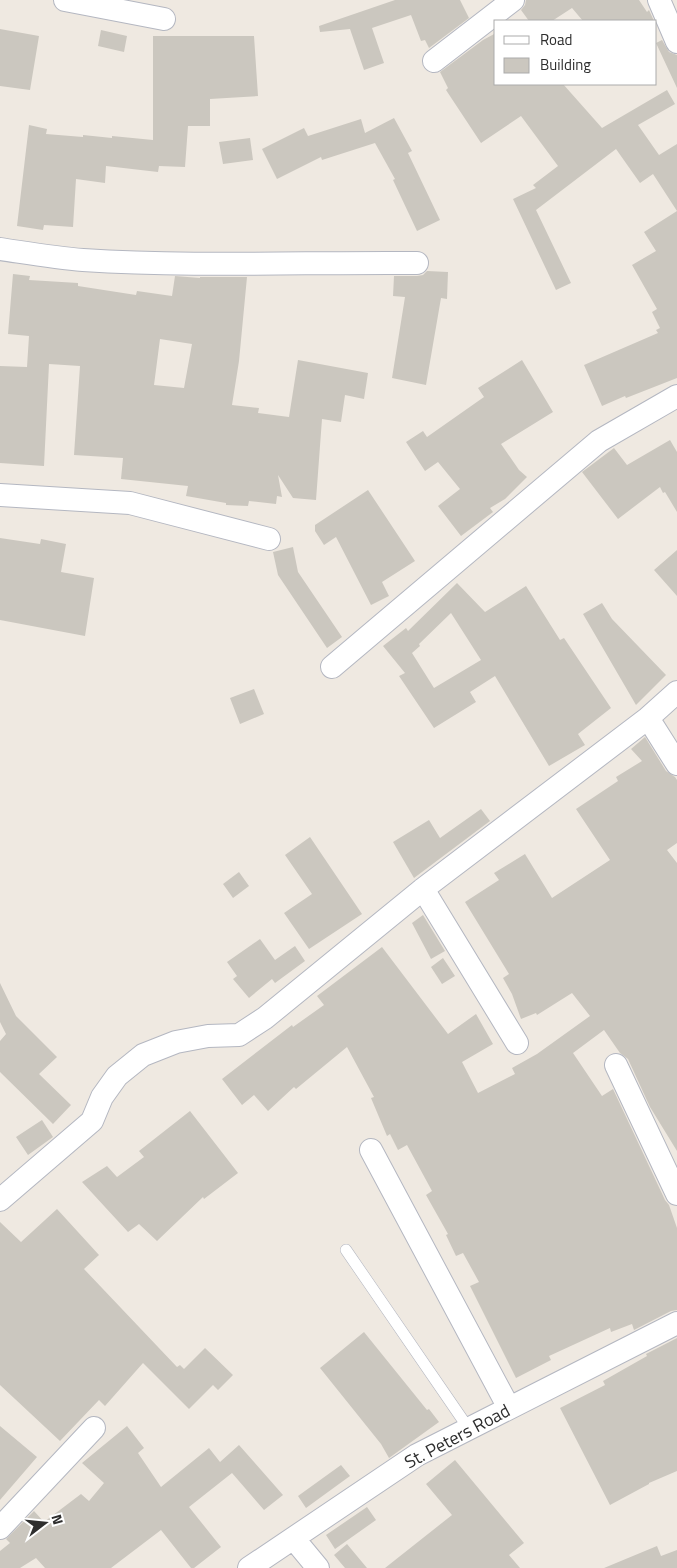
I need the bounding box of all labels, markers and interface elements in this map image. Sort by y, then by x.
legend [494,20,657,85]
text: Road [540,28,572,51]
text: Building [540,53,591,76]
street label: St. Peters Road [399,1397,515,1475]
north arrow [20,1498,70,1548]
text: N [47,1512,69,1527]

